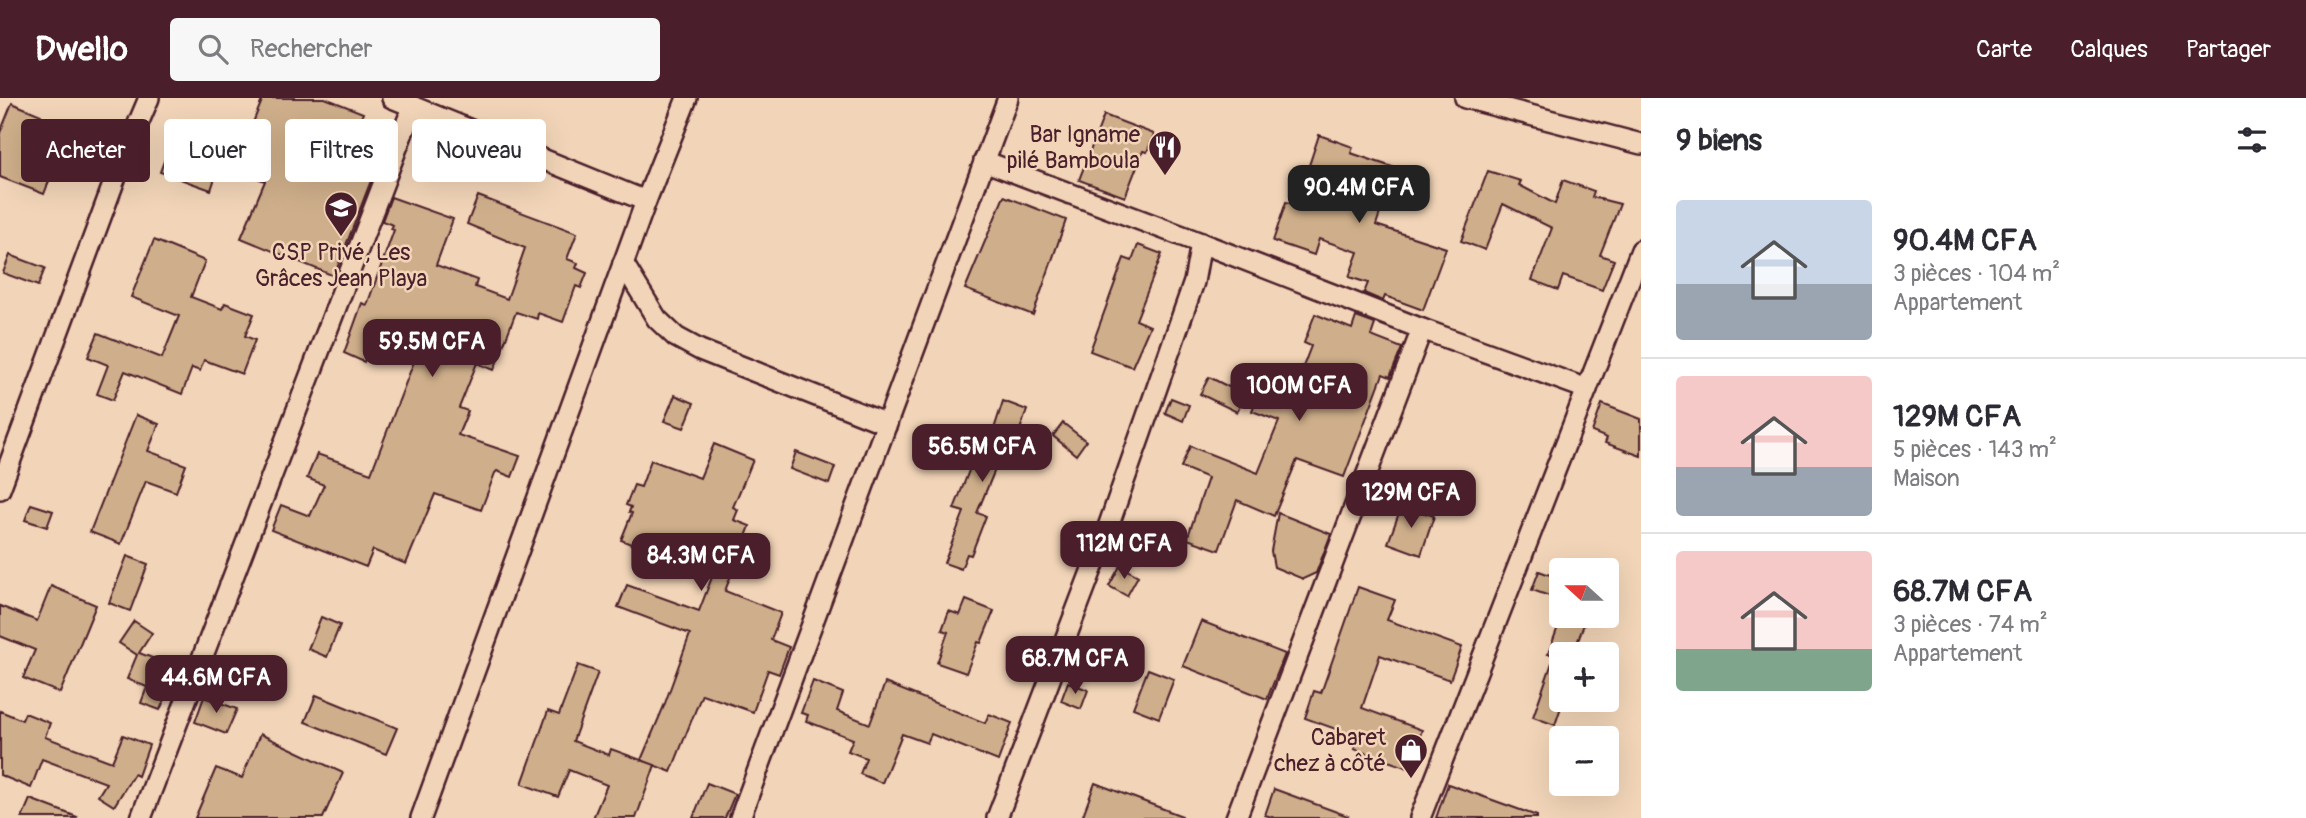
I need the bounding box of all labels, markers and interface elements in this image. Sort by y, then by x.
search box [170,18,660,81]
text: Dwello [35,29,128,70]
icon: search [194,30,232,68]
text: Rechercher [250,33,373,65]
text: Carte [1976,35,2032,64]
text: Calques [2070,35,2148,64]
text: Partager [2186,35,2271,64]
chip: Acheter [21,119,150,182]
chip: Louer [164,119,271,182]
chip: Filtres [285,119,398,182]
chip: Nouveau [412,119,546,182]
place label: Bar Igname pilé Bamboula [1007,120,1141,175]
icon: filters [2233,121,2271,159]
text: 9 biens [1676,122,1762,159]
restaurant icon: Bar Igname pilé Bamboula [1146,128,1184,177]
pin: 90.4M CFA [1279,166,1439,225]
text: 90.4M CFA [1304,173,1414,202]
school or university icon: CSP Privé, Les Grâces Jean Playa [322,189,360,238]
text: 90.4M CFA [1893,222,2037,259]
icon: home [1732,228,1816,312]
place label: CSP Privé, Les Grâces Jean Playa [255,238,427,293]
text: 3 pièces · 104 m² [1893,259,2060,288]
text: Appartement [1893,288,2022,317]
pin: 59.5M CFA [352,320,512,379]
text: 59.5M CFA [379,327,485,356]
pin: 100M CFA [1227,364,1371,423]
text: 100M CFA [1247,371,1351,400]
text: 129M CFA [1893,398,2021,435]
icon: home [1732,404,1816,488]
pin: 56.5M CFA [902,424,1062,484]
text: 56.5M CFA [928,432,1036,461]
text: 5 pièces · 143 m² [1893,435,2057,464]
text: Maison [1893,464,1960,493]
pin: 129M CFA [1339,470,1483,530]
text: 129M CFA [1362,478,1460,507]
pin: 112M CFA [1052,522,1196,581]
text: 112M CFA [1076,529,1172,558]
pin: 84.3M CFA [621,533,781,593]
text: 84.3M CFA [647,541,755,570]
north arrow [1549,558,1619,628]
map controls [1549,558,1619,796]
text: 68.7M CFA [1893,573,2032,610]
icon: home [1732,579,1816,663]
text: 3 pièces · 74 m² [1893,610,2048,639]
pin: 68.7M CFA [995,636,1155,696]
text: Appartement [1893,639,2022,668]
button: + [1549,642,1619,712]
text: 68.7M CFA [1022,644,1128,673]
pin: 44.6M CFA [136,656,296,715]
text: 44.6M CFA [161,663,271,692]
place label: Cabaret chez à côté [1274,723,1387,778]
button: − [1549,726,1619,796]
shop icon: Cabaret chez à côté [1392,731,1430,780]

